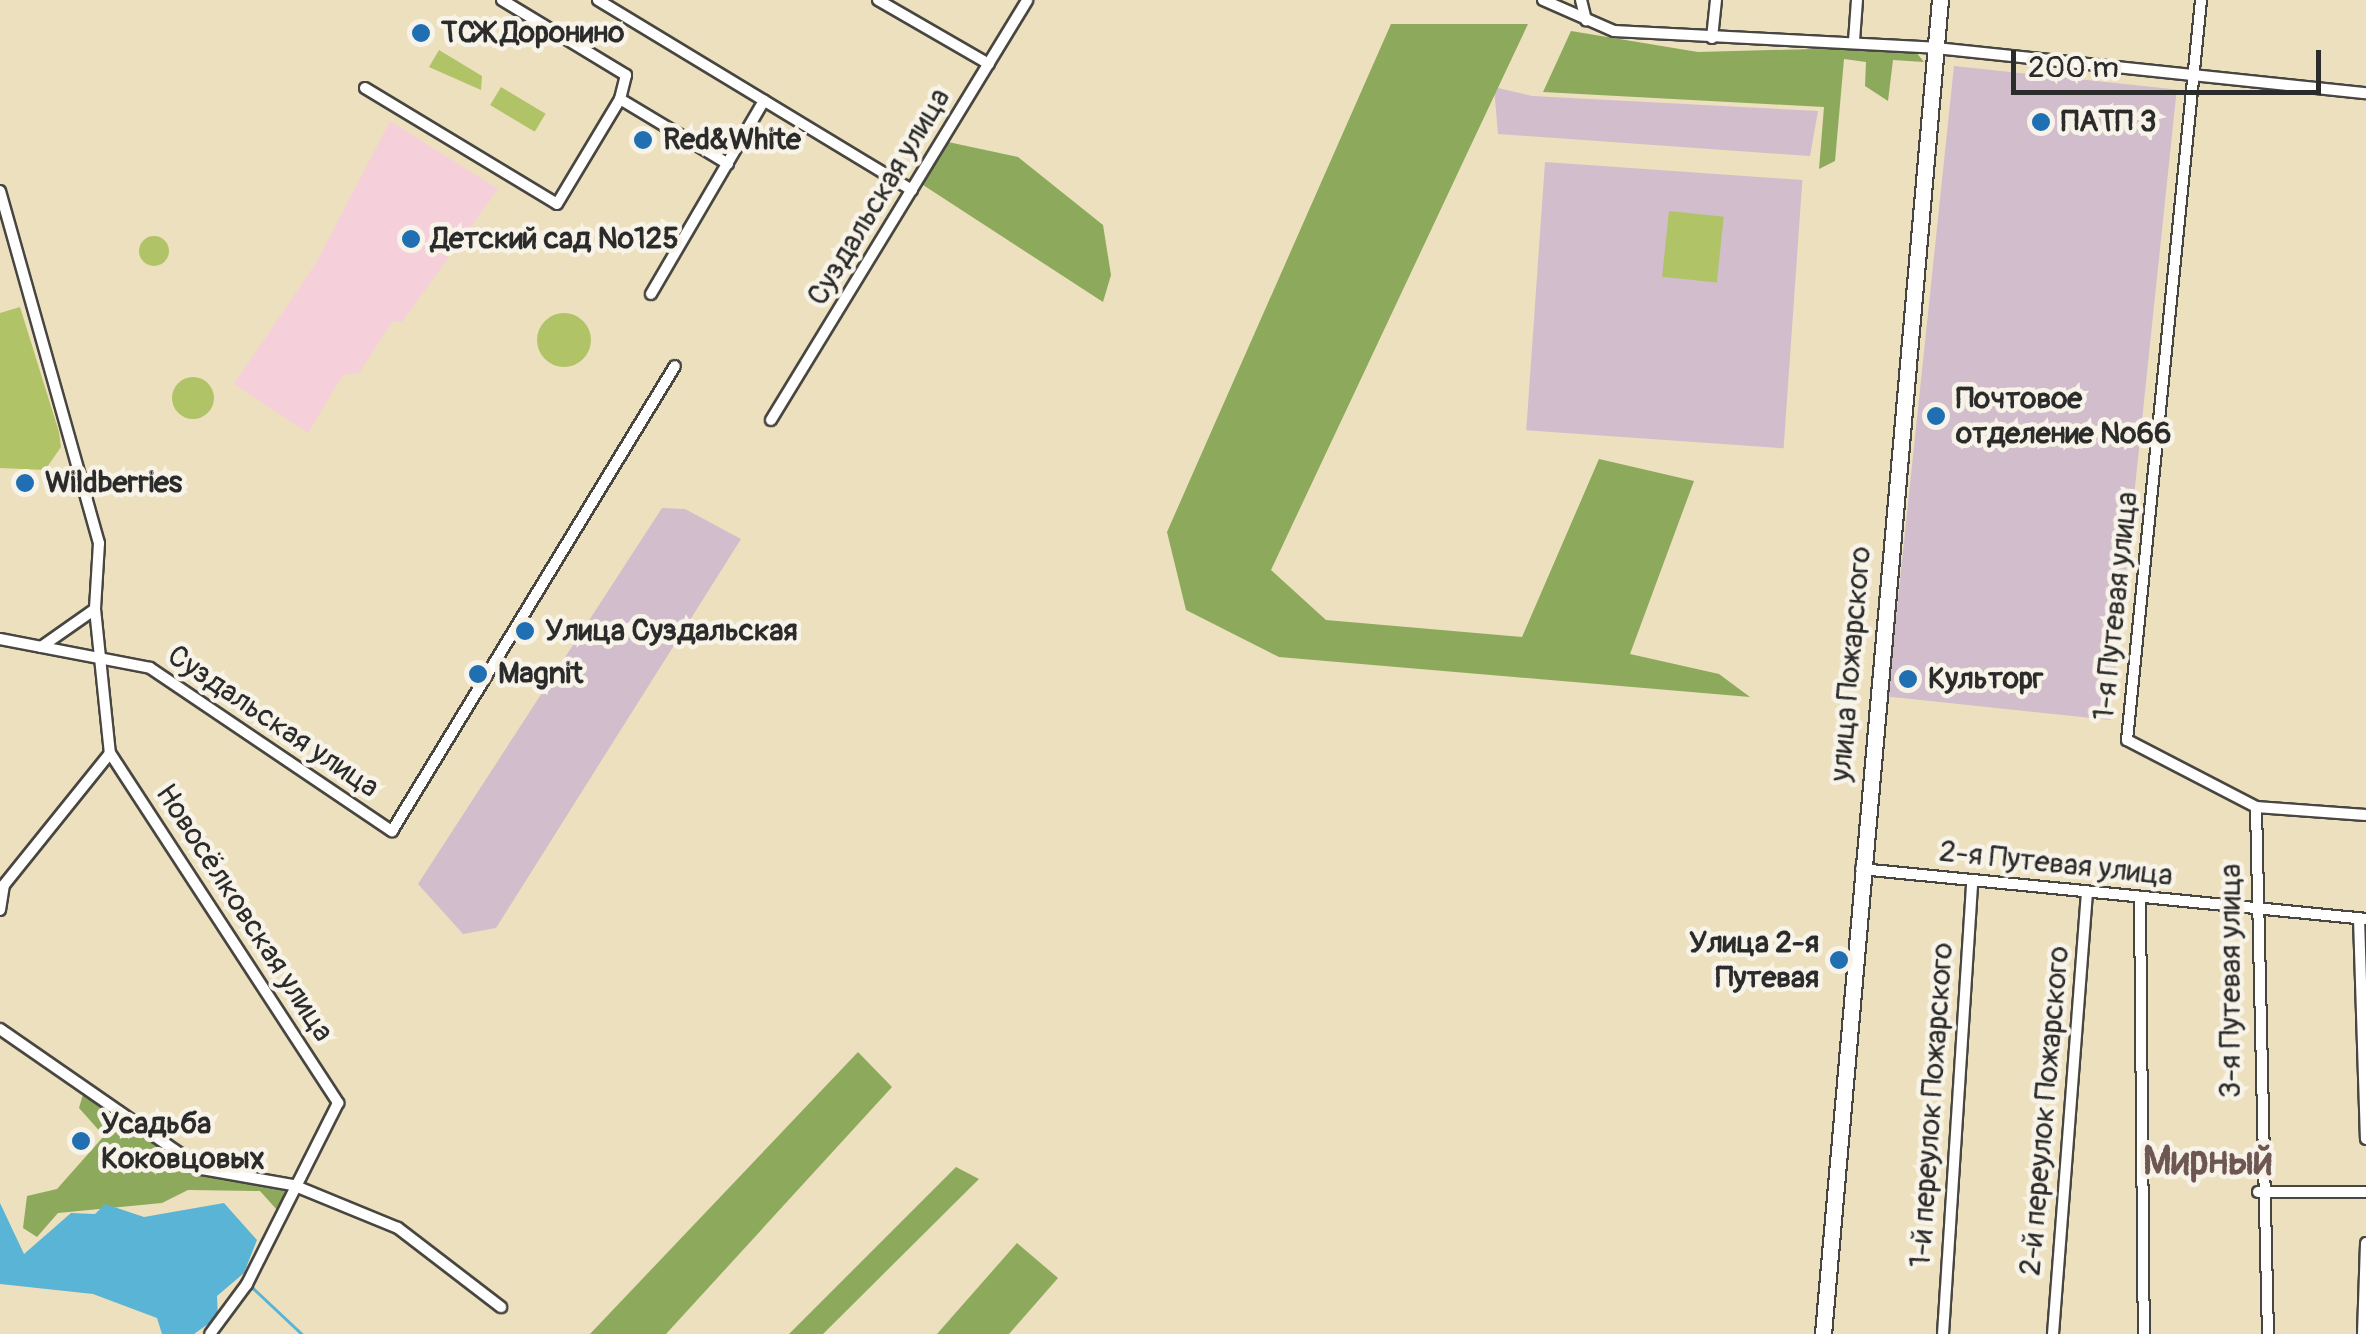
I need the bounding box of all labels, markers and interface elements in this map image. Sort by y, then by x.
place label: ТСЖ Доронино [441,15,624,51]
marker: ТСЖ Доронино [410,22,432,44]
scale bar [2016,30,2326,92]
text: 200 m [2028,49,2119,86]
street label: Суздальская улица [800,82,958,312]
place label: ПАТП 3 [2061,104,2156,140]
marker: ПАТП 3 [2030,111,2052,133]
place label: Red&White [663,122,801,158]
marker: Red&White [632,129,654,151]
place label: Детский сад №125 [431,221,679,257]
marker: Детский сад №125 [400,228,422,250]
place label: Почтовое отделение №66 [1956,381,2171,452]
marker: Почтовое отделение №66 [1925,405,1947,427]
place label: Wildberries [45,465,182,501]
marker: Wildberries [14,472,36,494]
street label: 1-я Путевая улица [2086,490,2146,722]
street label: улица Пожарского [1823,545,1879,783]
place label: Улица Суздальская [545,613,797,649]
marker: Улица Суздальская [514,620,536,642]
street label: Суздальская улица [160,638,386,806]
place label: Magnit [498,656,583,692]
place label: Культорг [1928,661,2043,697]
marker: Magnit [467,663,489,685]
marker: Культорг [1897,668,1919,690]
street label: Новосёлковская улица [147,778,341,1048]
street label: 2-я Путевая улица [1937,834,2175,894]
street label: 3-я Путевая улица [2213,864,2249,1098]
place label: Улица 2-я Путевая [1689,925,1819,996]
street label: 1-й переулок Пожарского [1903,941,1961,1269]
street label: 2-й переулок Пожарского [2013,945,2077,1277]
marker: Улица 2-я Путевая [1828,949,1850,971]
place label: Усадьба Коковцовых [101,1106,265,1176]
marker: Усадьба Коковцовых [70,1130,92,1152]
district label: Мирный [2143,1138,2273,1186]

